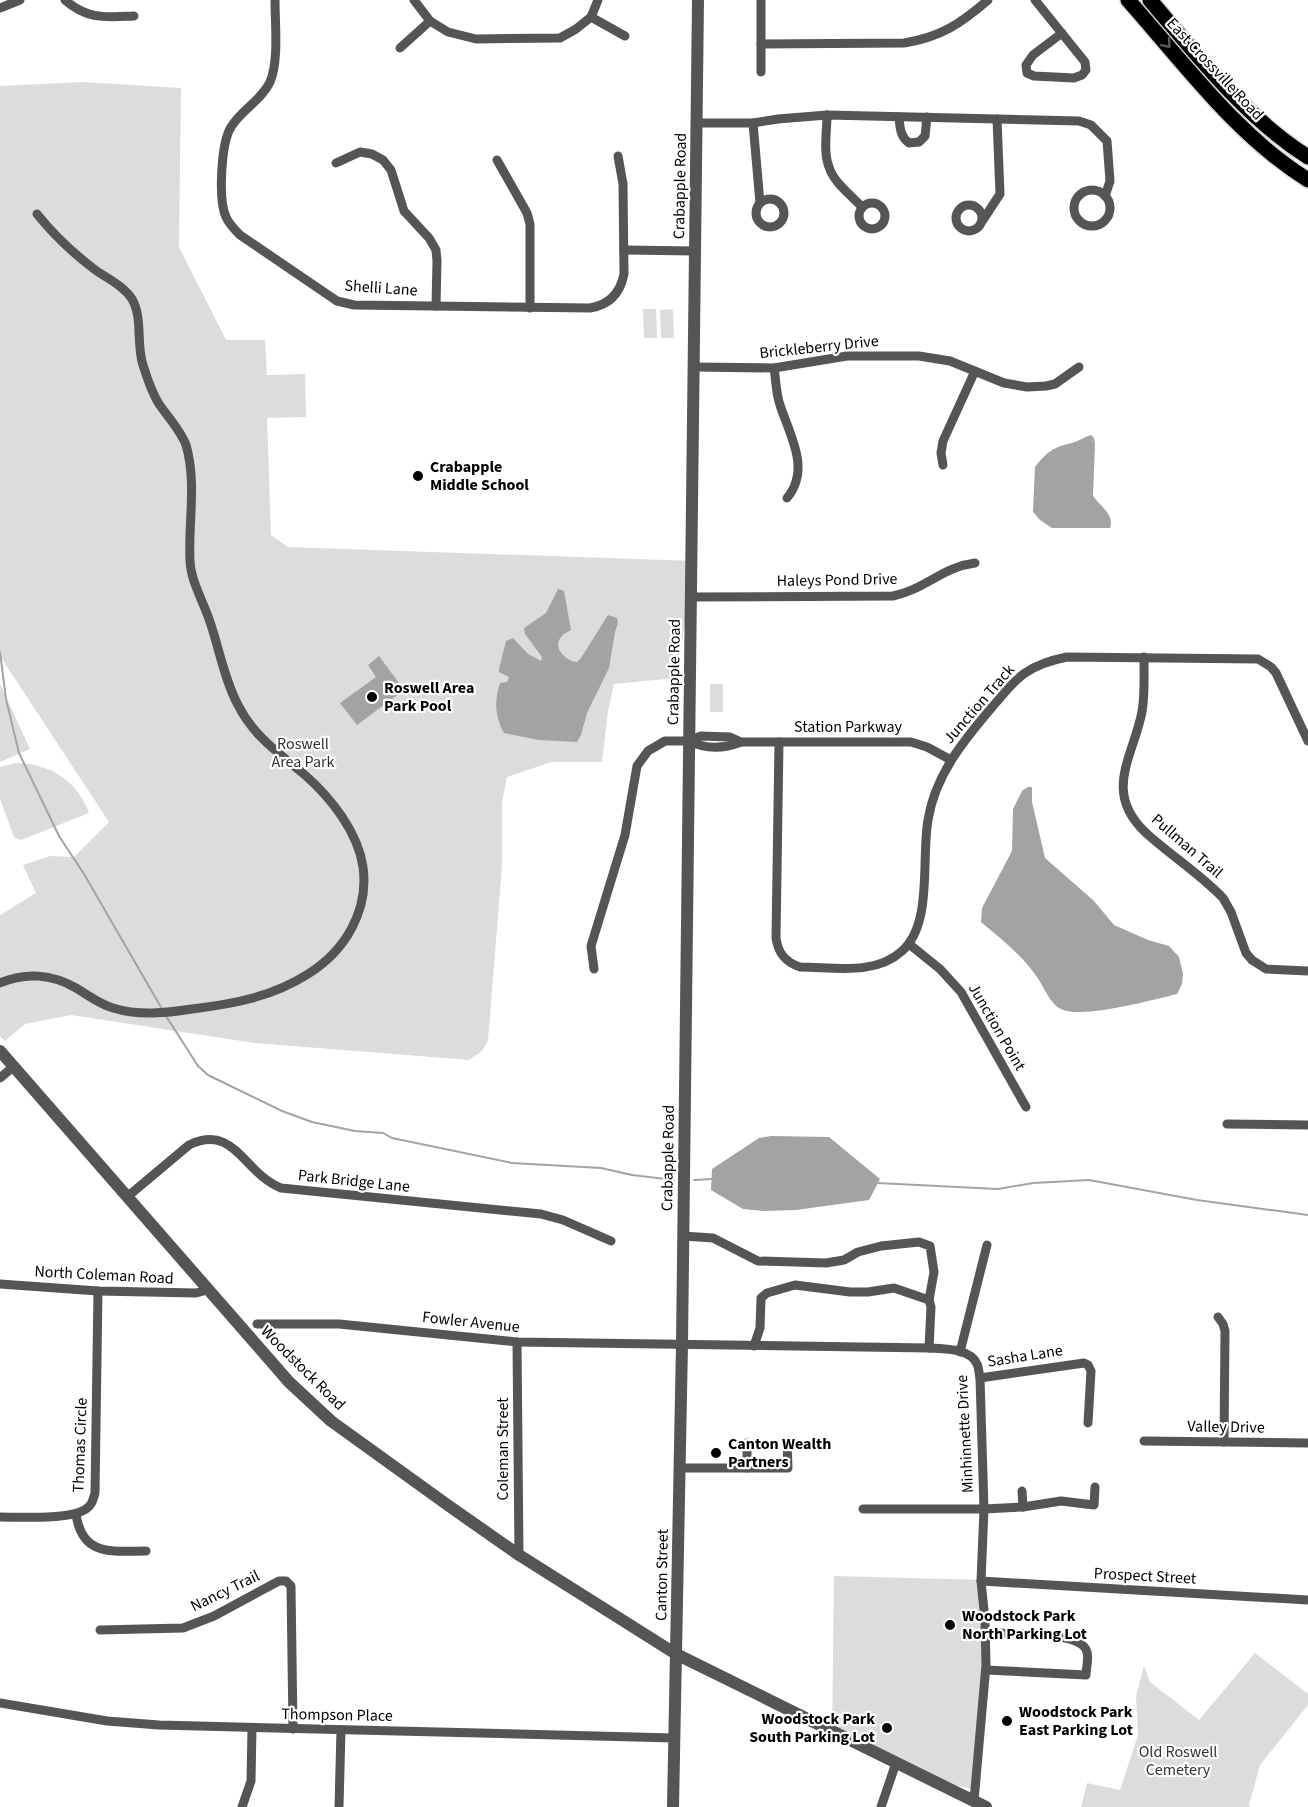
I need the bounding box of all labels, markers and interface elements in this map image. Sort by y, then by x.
street label: East Crossville Road [1162,13,1268,125]
one-way arrow [1160,37,1171,48]
street label: Crabapple Road [668,133,692,239]
street label: Shelli Lane [344,274,418,302]
street label: Brickleberry Drive [758,330,880,364]
place label: Crabapple Middle School [430,456,529,496]
marker: Crabapple Middle School [411,469,425,483]
street label: Haleys Pond Drive [776,568,898,592]
street label: Crabapple Road [662,619,686,725]
street label: Junction Track [938,660,1020,748]
place label: Roswell Area Park Pool [384,677,474,717]
marker: Roswell Area Park Pool [365,690,379,704]
street label: Station Parkway [794,716,902,738]
park label: Roswell Area Park [272,733,335,773]
street label: Pullman Trail [1146,809,1228,883]
street label: Junction Point [963,979,1031,1075]
street label: Crabapple Road [656,1105,680,1211]
street label: Park Bridge Lane [297,1164,411,1198]
street label: North Coleman Road [34,1260,174,1290]
street label: Fowler Avenue [421,1306,521,1338]
street label: Woodstock Road [256,1321,350,1415]
street label: Sasha Lane [986,1339,1064,1373]
street label: Minhinnette Drive [951,1374,979,1494]
street label: Thomas Circle [67,1397,93,1493]
street label: Coleman Street [492,1397,514,1501]
street label: Valley Drive [1187,1415,1265,1439]
place label: Canton Wealth Partners [728,1433,831,1473]
marker: Canton Wealth Partners [709,1446,723,1460]
street label: Canton Street [650,1528,674,1621]
street label: Prospect Street [1093,1562,1197,1590]
street label: Nancy Trail [187,1565,263,1617]
place label: Woodstock Park North Parking Lot [962,1605,1087,1645]
marker: Woodstock Park North Parking Lot [943,1618,957,1632]
place label: Woodstock Park East Parking Lot [1019,1701,1133,1741]
street label: Thompson Place [281,1703,393,1727]
place label: Woodstock Park South Parking Lot [749,1708,875,1748]
marker: Woodstock Park East Parking Lot [1000,1714,1014,1728]
marker: Woodstock Park South Parking Lot [880,1721,894,1735]
park label: Old Roswell Cemetery [1139,1741,1217,1781]

